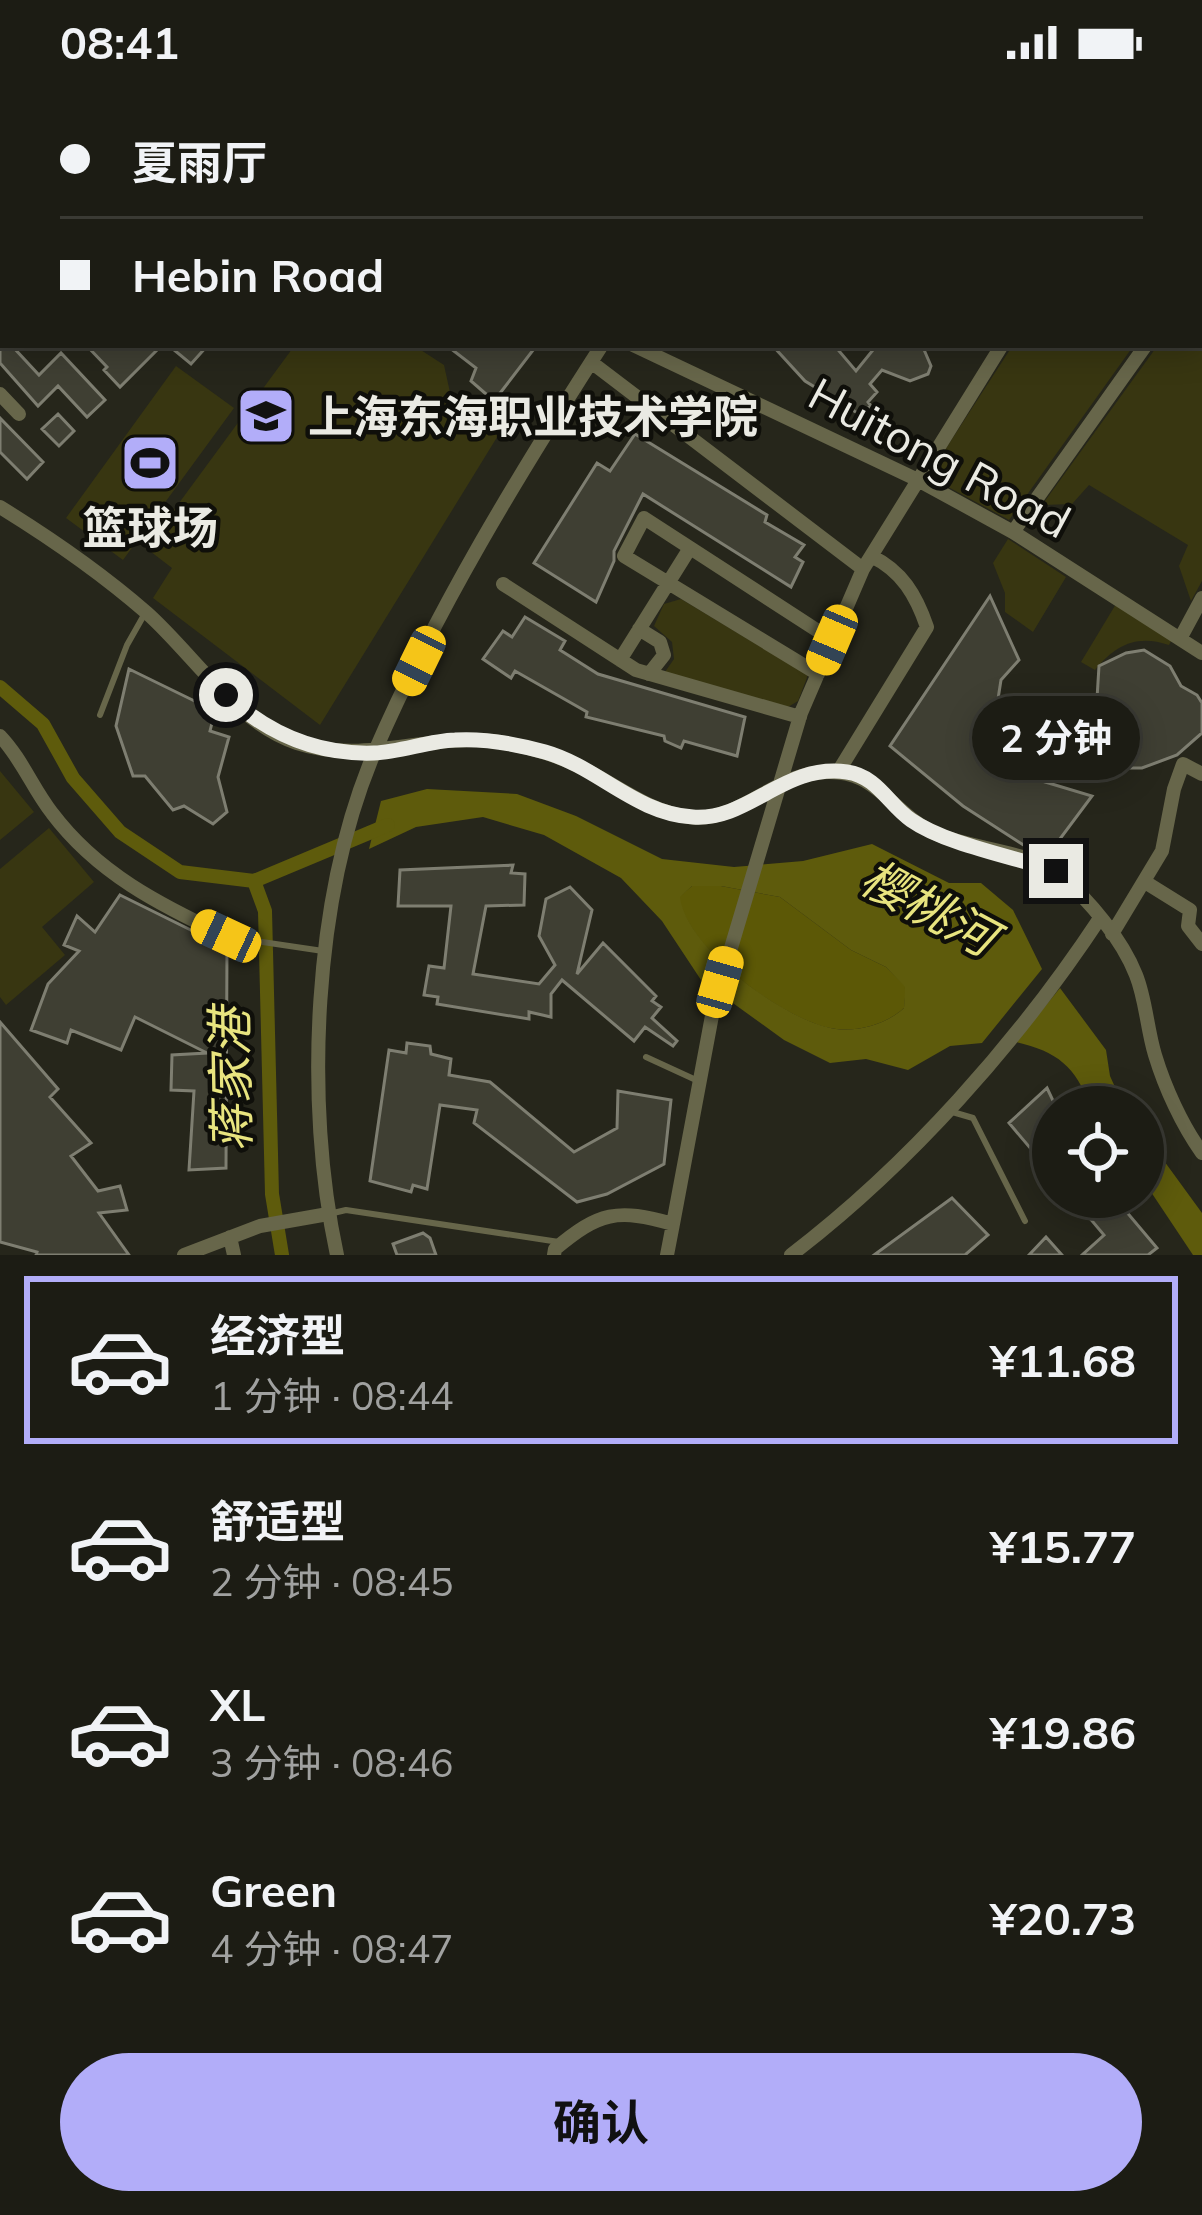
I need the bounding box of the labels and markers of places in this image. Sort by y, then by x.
school or university icon: 上海东海职业技术学院 [235,385,297,447]
place label: 上海东海职业技术学院 [308,388,758,444]
sports icon: 篮球场 [119,432,181,494]
place label: 篮球场 [82,499,218,555]

